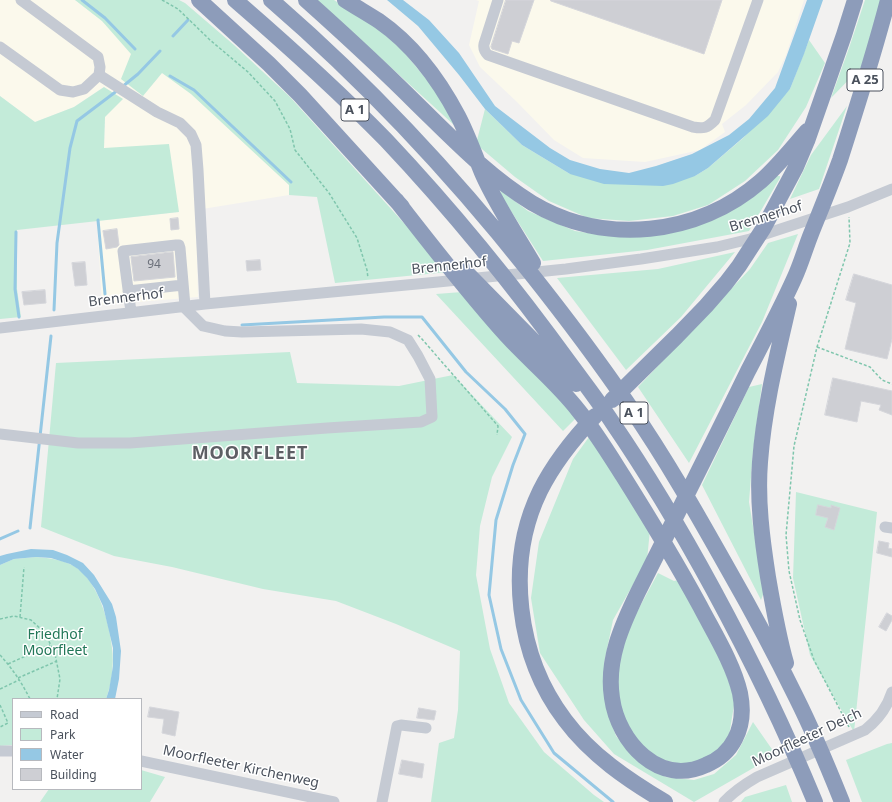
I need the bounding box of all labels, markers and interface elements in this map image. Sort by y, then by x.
road number: A 25 [847,69,883,91]
road number: A 1 [341,99,369,121]
street label: Brennerhof [727,198,805,236]
street label: Brennerhof [411,254,487,278]
house number: 94 [147,258,161,272]
street label: Brennerhof [88,285,164,311]
road number: A 1 [620,402,648,424]
district label: MOORFLEET [192,443,308,465]
park label: Friedhof Moorfleet [23,627,87,660]
legend [12,698,142,790]
street label: Moorfleeter Deich [749,705,865,771]
text: Road [50,706,79,723]
text: Park [50,726,75,743]
street label: Moorfleeter Kirchenweg [161,742,321,792]
text: Water [50,746,84,763]
text: Building [50,766,97,783]

